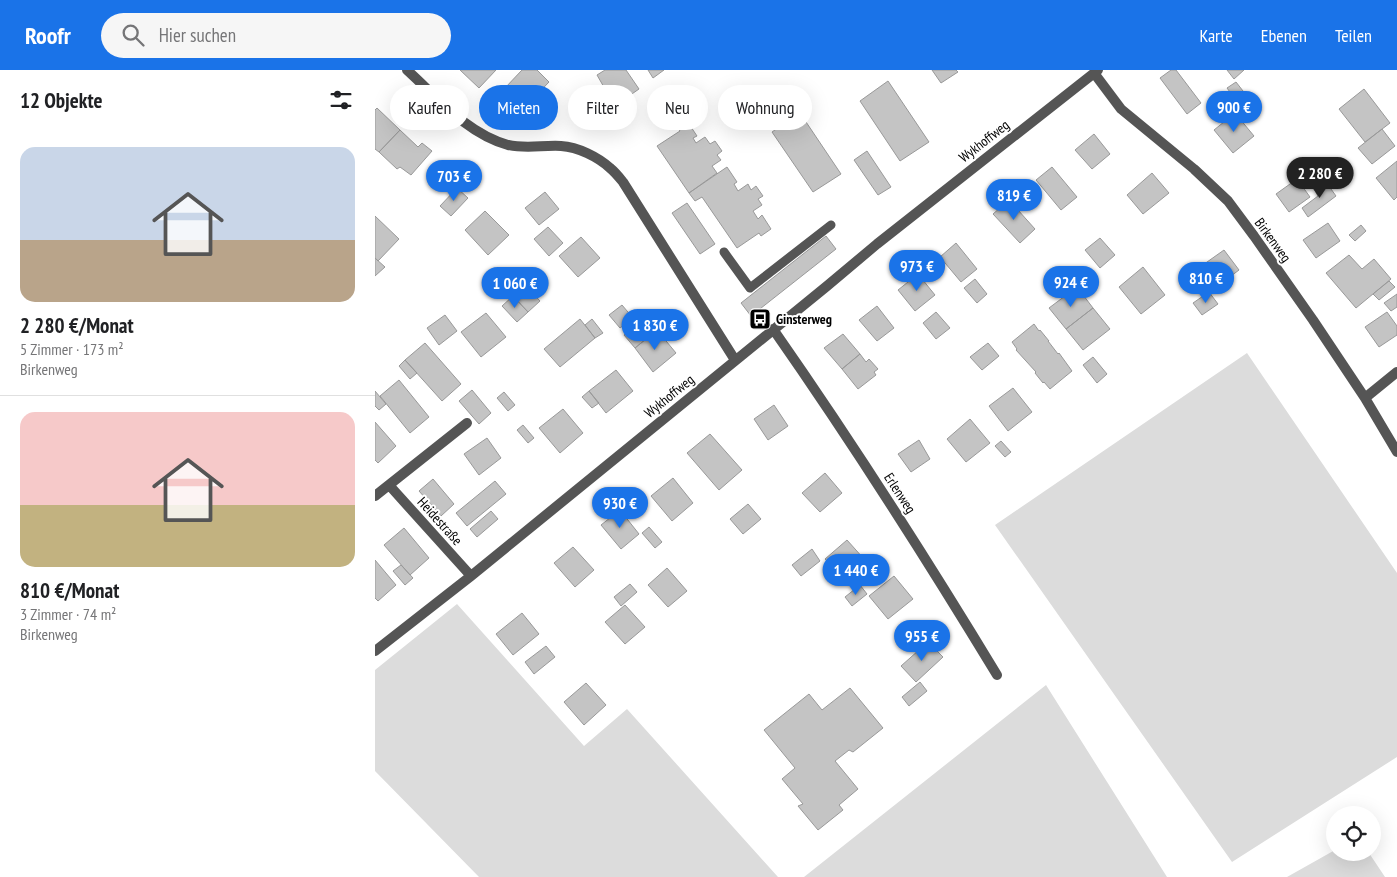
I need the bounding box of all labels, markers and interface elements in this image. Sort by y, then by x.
search box [101,13,451,58]
text: Roofr [25,20,71,51]
icon: search [119,21,147,49]
text: Hier suchen [159,23,236,47]
text: Karte [1199,24,1233,47]
text: Ebenen [1261,24,1307,47]
text: Teilen [1335,24,1372,47]
chip: Kaufen [390,85,469,130]
chip: Mieten [479,85,558,130]
chip: Filter [568,85,637,130]
chip: Neu [647,85,708,130]
chip: Wohnung [718,85,812,130]
icon: filters [327,86,355,114]
text: 12 Objekte [20,87,103,114]
pin: 900 € [1199,90,1269,133]
text: 900 € [1217,97,1251,117]
street label: Wykhoffweg [955,116,1013,166]
pin: 2 280 € [1274,156,1366,199]
pin: 703 € [419,160,489,202]
text: 2 280 € [1298,163,1342,183]
text: 703 € [437,166,471,186]
pin: 819 € [979,178,1049,221]
icon: home [143,179,233,269]
text: 819 € [997,185,1031,205]
street label: Birkenweg [1251,214,1295,266]
pin: 973 € [882,250,952,292]
text: 973 € [900,256,934,276]
pin: 810 € [1171,262,1241,304]
pin: 1 060 € [469,266,561,309]
pin: 924 € [1036,266,1106,308]
text: 810 € [1189,268,1223,288]
text: 924 € [1054,272,1088,292]
text: 1 060 € [493,273,537,293]
bus stop icon: Ginsterweg [748,307,772,331]
pin: 1 830 € [609,308,701,351]
place label: Ginsterweg [776,310,832,328]
text: 2 280 €/Monat [20,312,134,339]
text: 1 830 € [633,315,677,335]
text: 5 Zimmer · 173 m² [20,339,124,359]
text: Birkenweg [20,359,78,379]
street label: Wykhoffweg [640,370,698,422]
icon: home [143,445,233,535]
street label: Erlenweg [880,469,920,517]
pin: 930 € [585,486,655,529]
street label: Heidestraße [414,493,467,549]
text: 930 € [603,493,637,513]
pin: 1 440 € [810,554,902,596]
text: 1 440 € [834,560,878,580]
text: 810 €/Monat [20,577,119,604]
text: 3 Zimmer · 74 m² [20,604,116,624]
pin: 955 € [887,620,957,662]
text: Birkenweg [20,624,78,644]
text: 955 € [905,626,939,646]
map controls [1326,806,1381,861]
button: locate [1326,806,1381,861]

